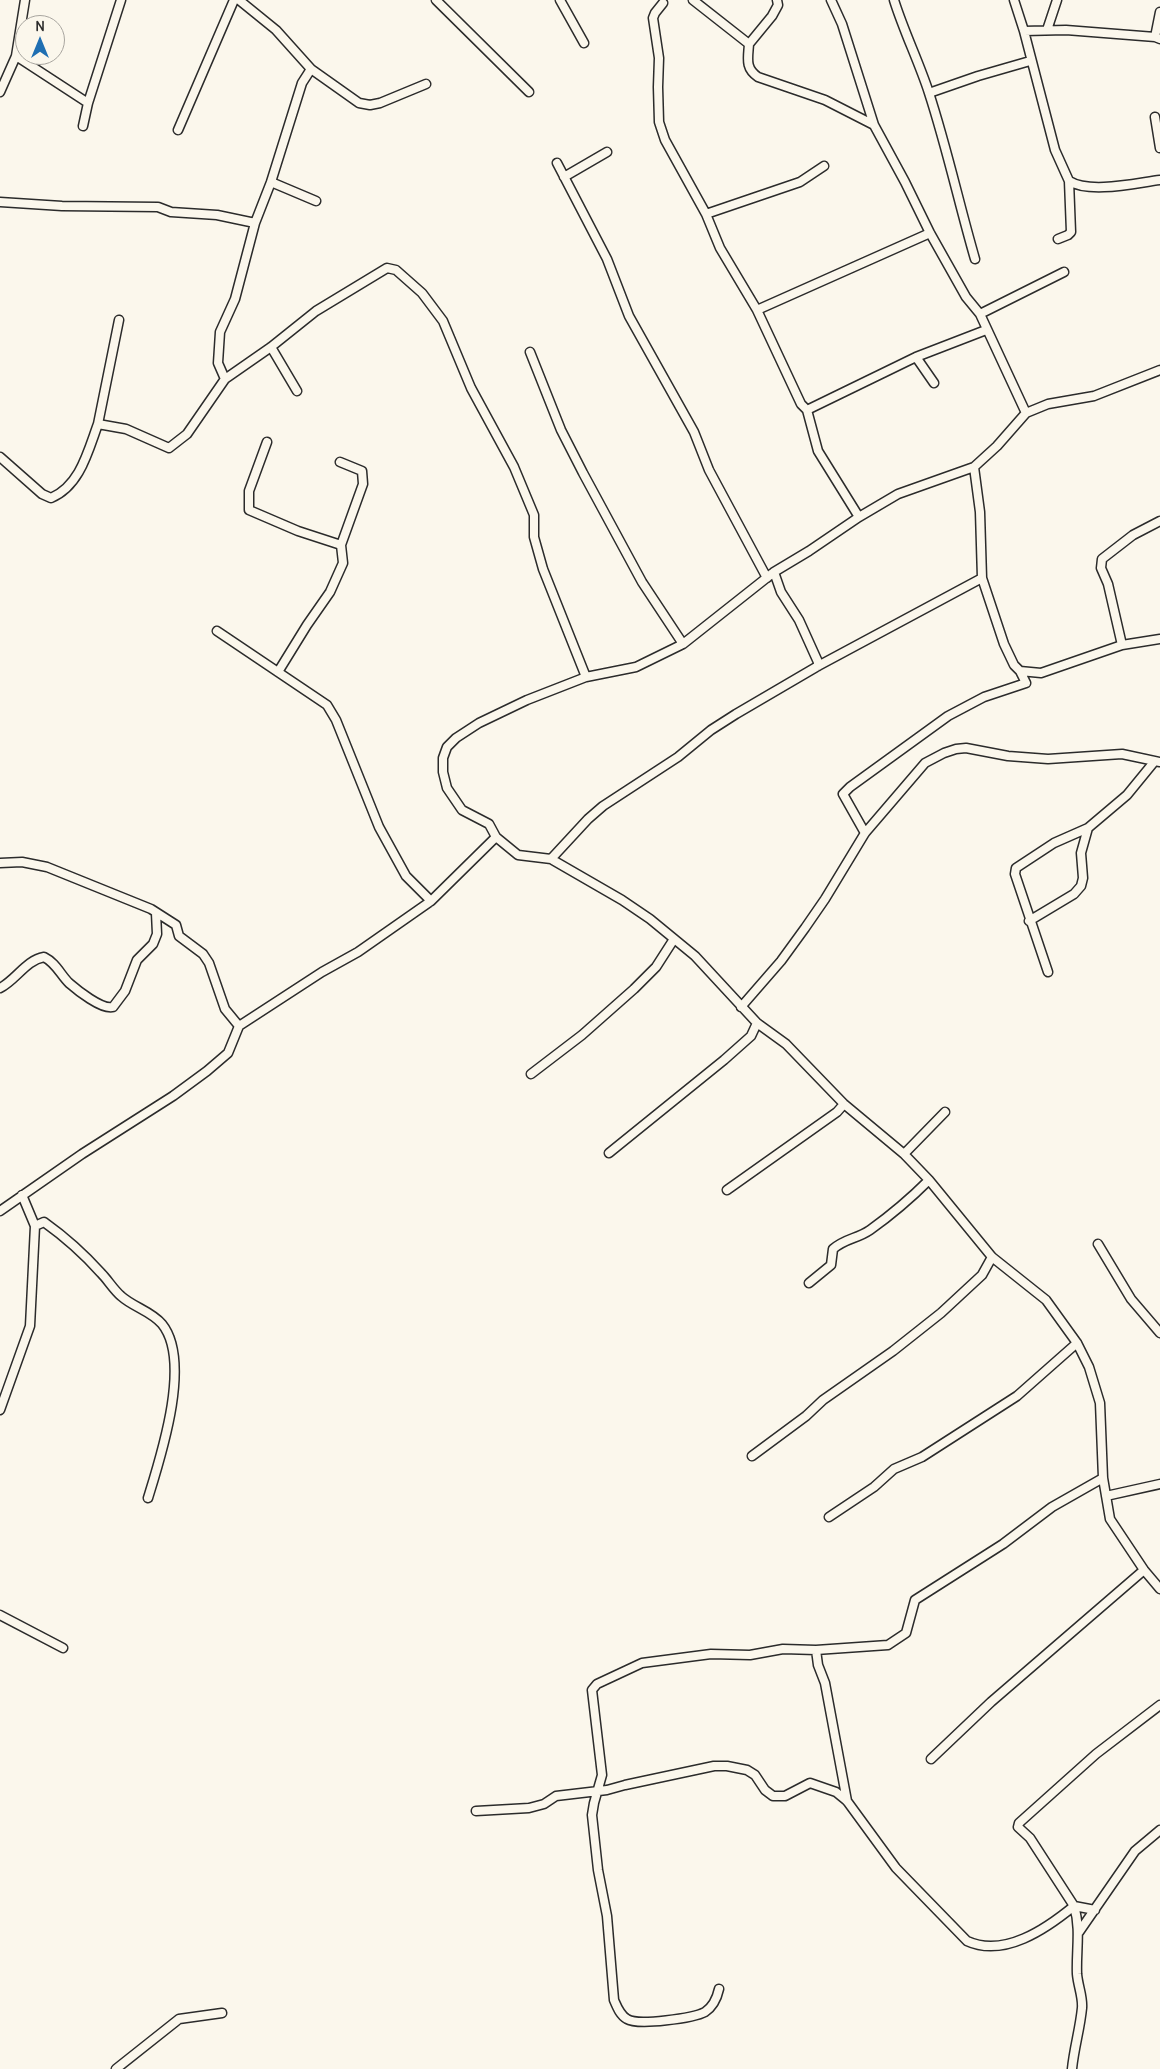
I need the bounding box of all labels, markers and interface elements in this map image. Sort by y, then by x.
north arrow [15,15,65,65]
text: N [35,17,45,35]

